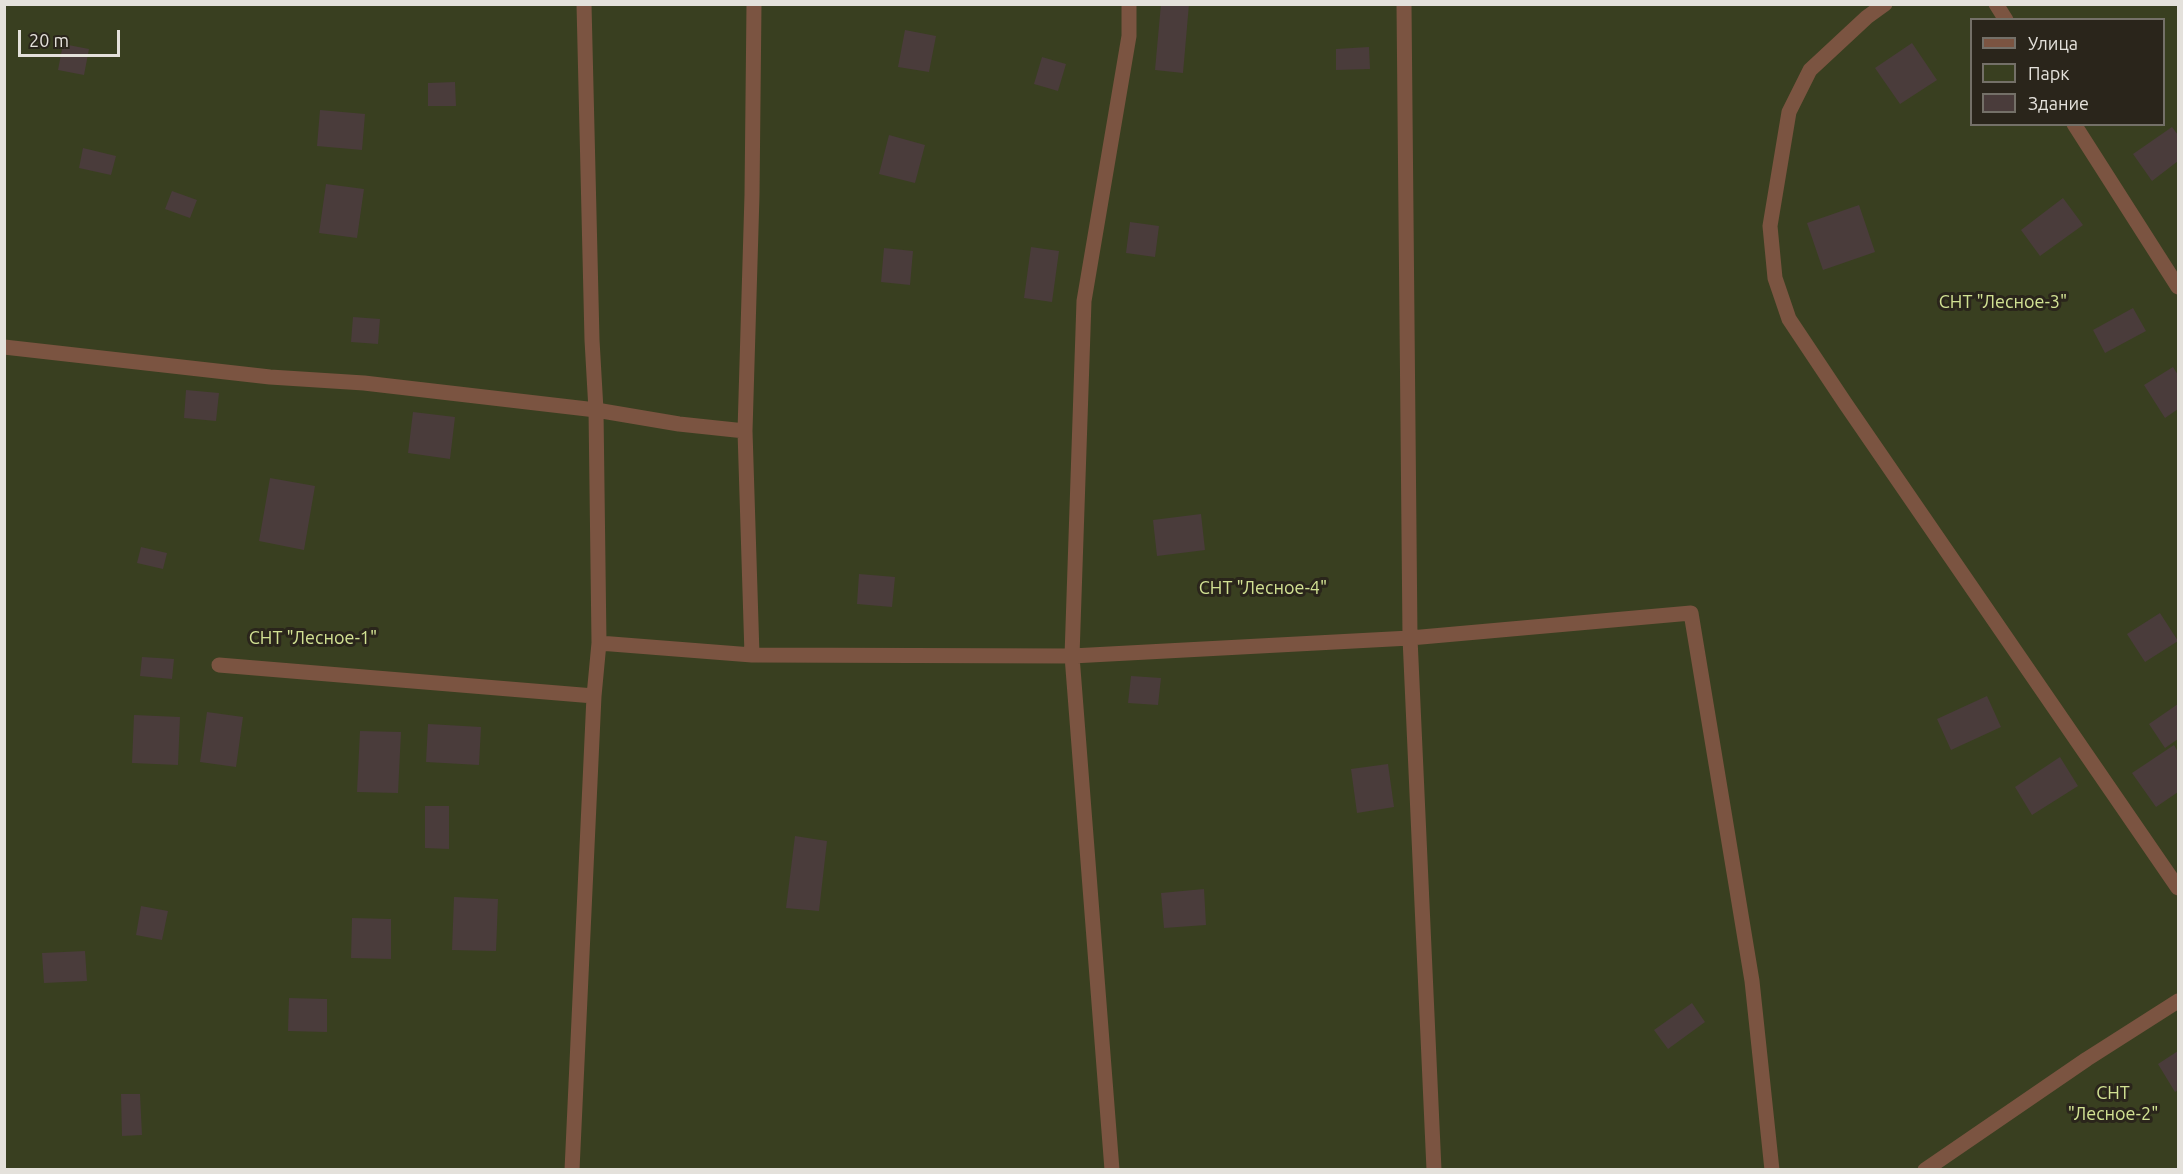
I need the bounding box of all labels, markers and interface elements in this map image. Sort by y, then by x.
scale bar [21,18,123,56]
legend [1970,18,2165,126]
text: 20 m [29,30,69,50]
text: Улица [2028,33,2078,53]
text: Парк [2028,63,2069,83]
text: Здание [2028,93,2089,113]
park label: СНТ "Лесное-3" [1939,291,2067,313]
park label: СНТ "Лесное-4" [1199,577,1327,599]
park label: СНТ "Лесное-1" [249,627,377,649]
park label: СНТ "Лесное-2" [2068,1082,2158,1124]

